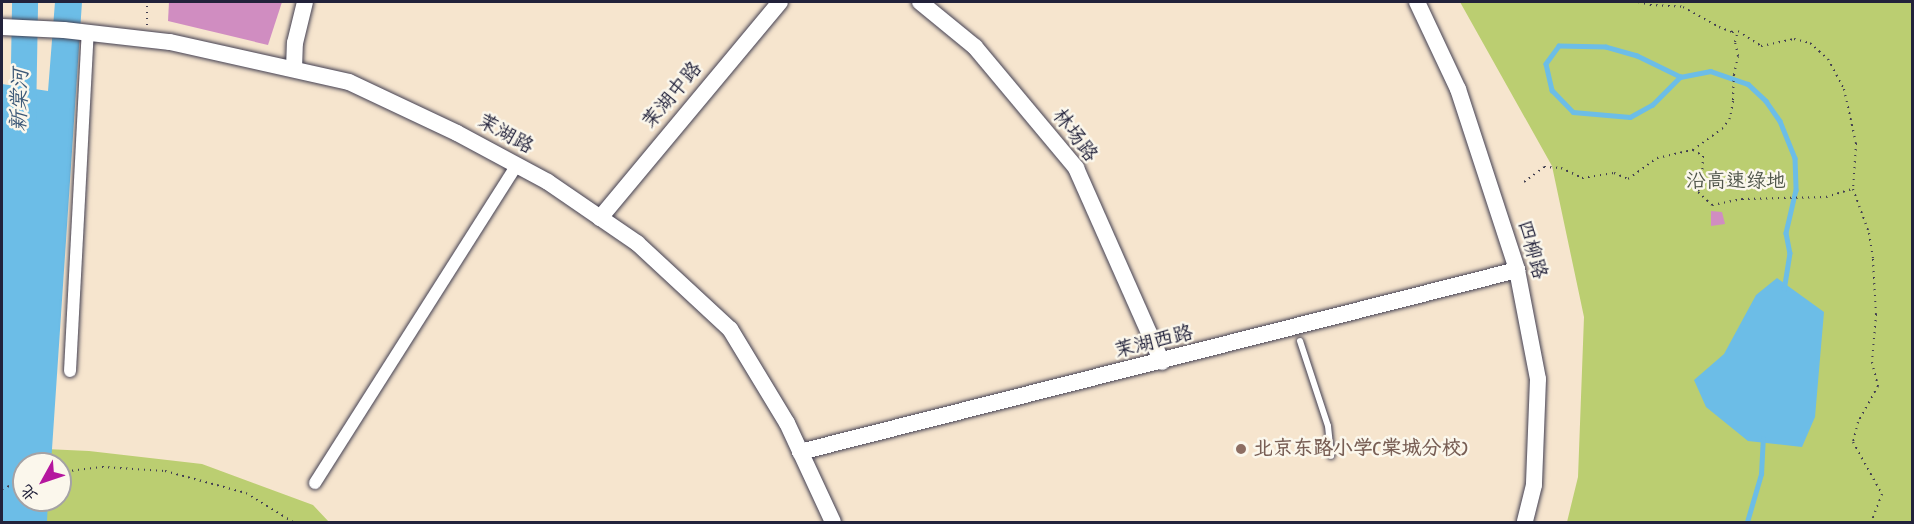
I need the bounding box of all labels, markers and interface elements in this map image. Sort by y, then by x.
street label: 茉湖中路 [638,58,708,134]
water label: 新棠河 [7,68,35,132]
street label: 林场路 [1046,105,1102,167]
street label: 茉湖路 [473,110,537,160]
park label: 沿高速绿地 [1686,170,1786,194]
street label: 四柳路 [1511,218,1551,282]
street label: 茉湖西路 [1112,322,1196,364]
place label: 北京东路小学(棠城分校) [1253,437,1467,461]
marker: 北京东路小学(棠城分校) [1234,442,1248,456]
north arrow [12,452,72,512]
text: 北 [15,478,44,506]

